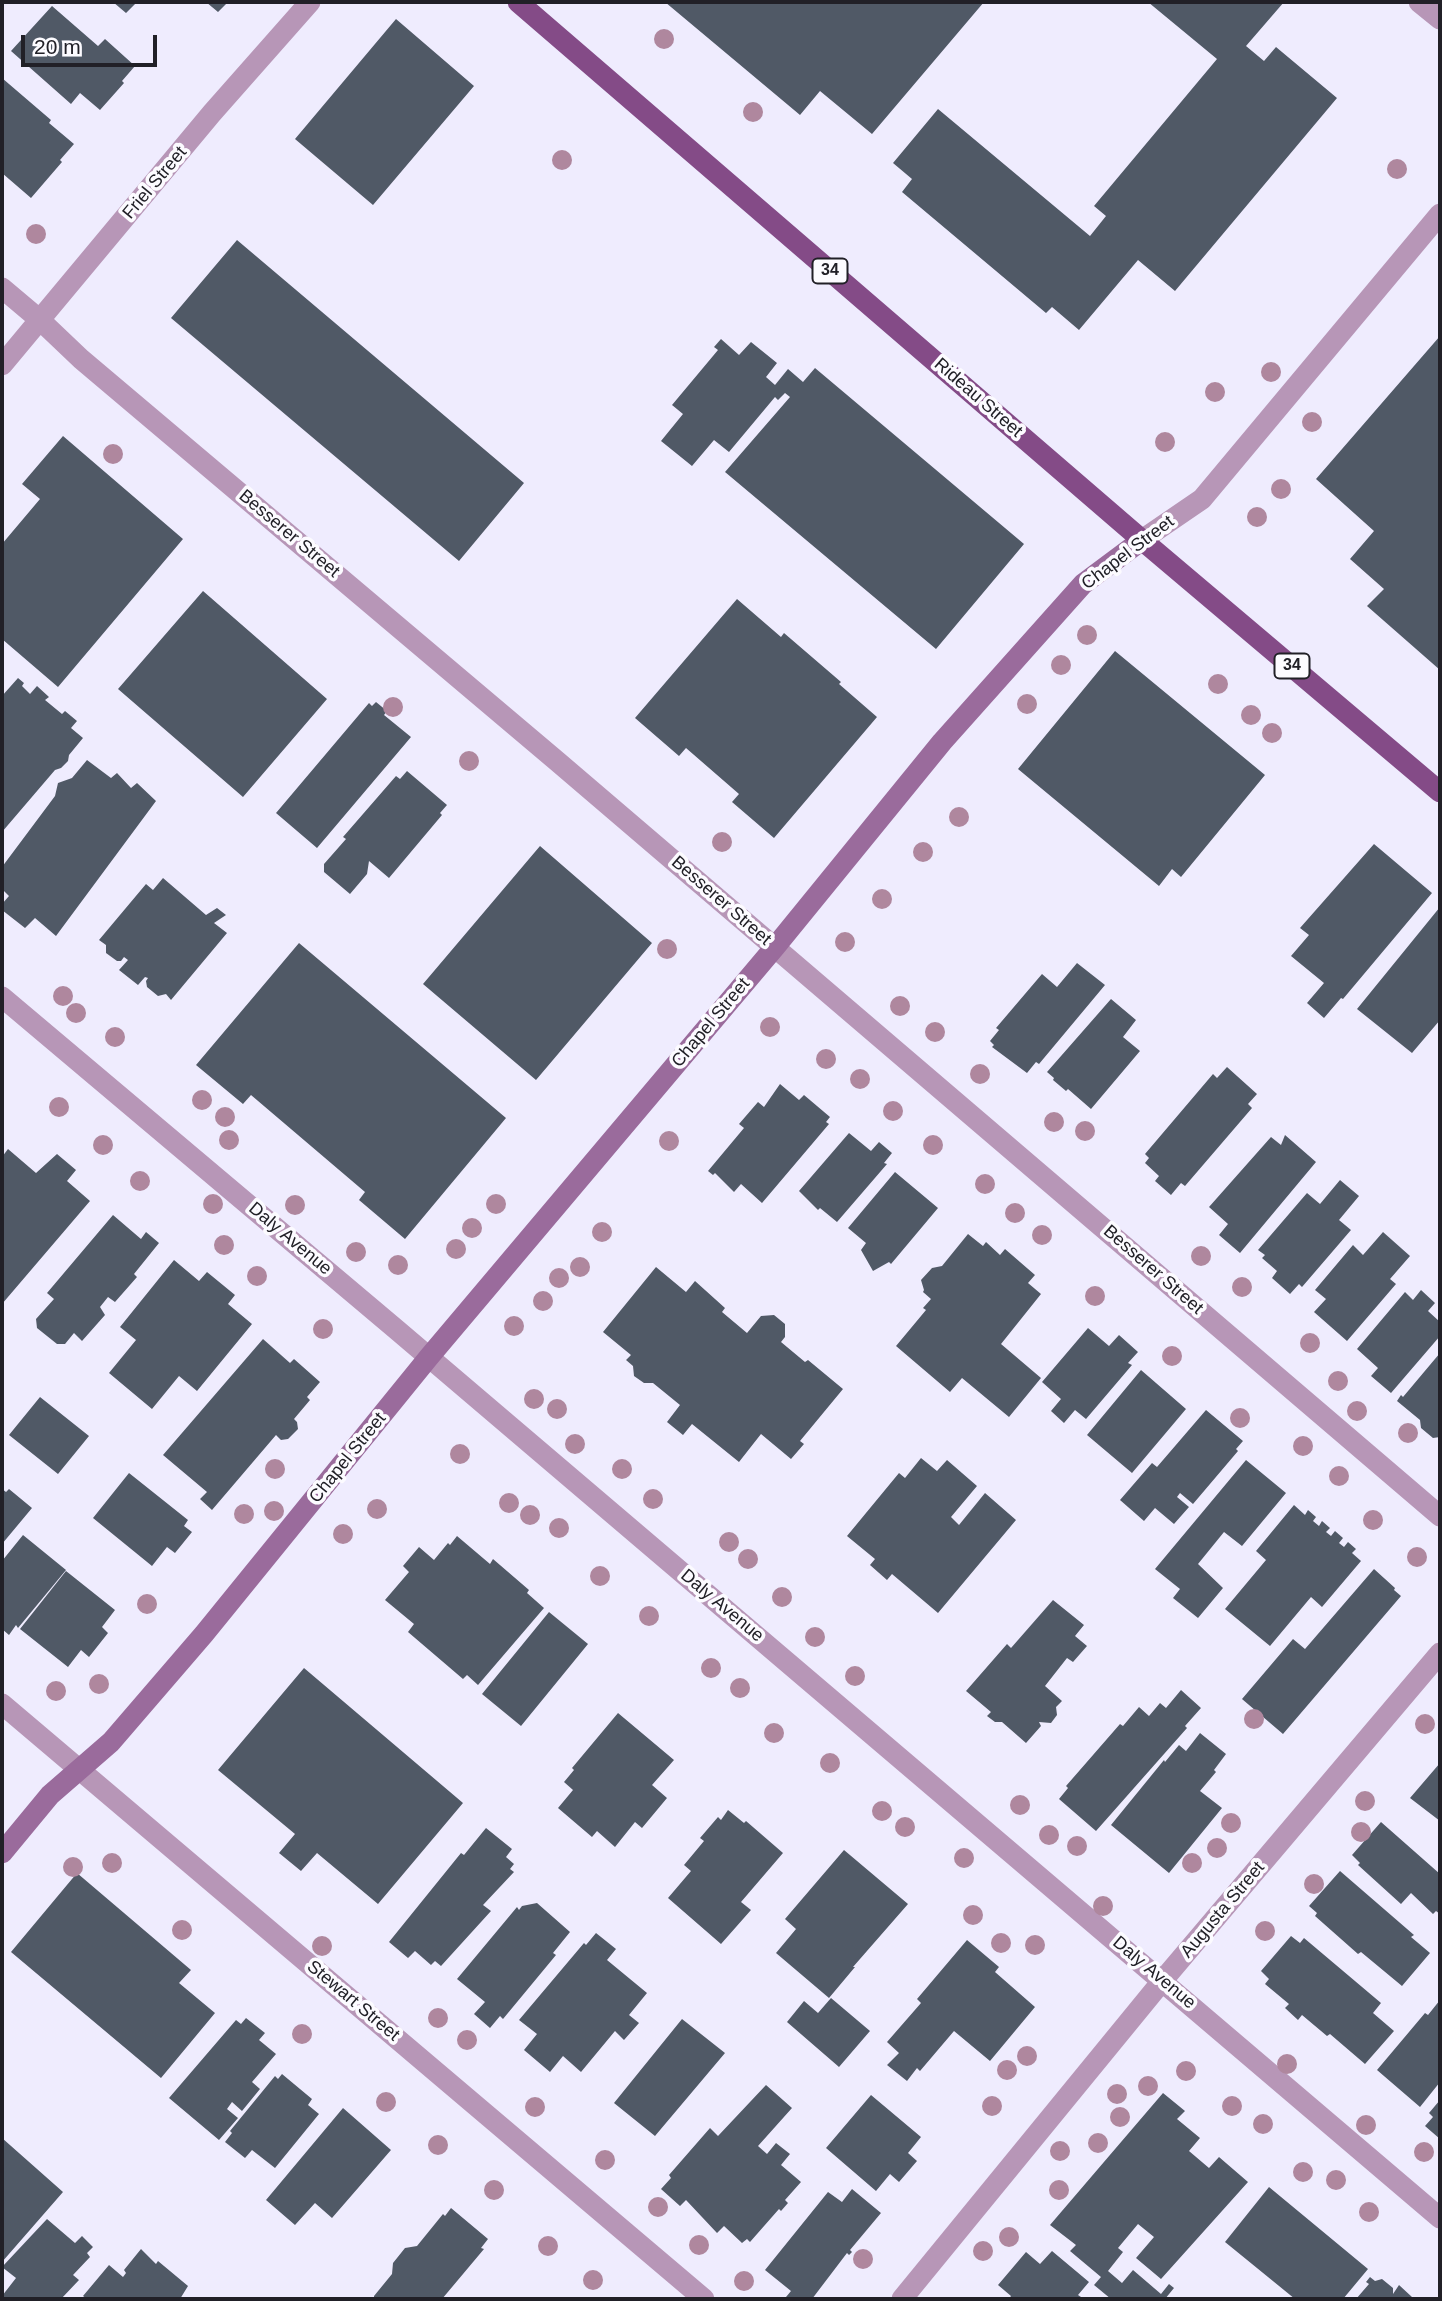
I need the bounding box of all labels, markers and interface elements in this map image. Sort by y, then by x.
scale bar [24,21,161,65]
text: 20 m [34,35,81,58]
street label: Friel Street [118,142,192,224]
road number: 34 [812,258,848,284]
street label: Rideau Street [929,354,1027,442]
street label: Besserer Street [234,486,344,582]
street label: Chapel Street [1078,511,1178,595]
road number: 34 [1274,653,1310,678]
street label: Besserer Street [667,852,775,950]
street label: Chapel Street [667,974,755,1072]
street label: Daly Avenue [244,1198,336,1280]
street label: Besserer Street [1099,1221,1207,1319]
street label: Chapel Street [305,1408,391,1508]
street label: Daly Avenue [676,1565,768,1647]
street label: Augusta Street [1176,1857,1270,1963]
street label: Daly Avenue [1108,1932,1200,2014]
street label: Stewart Street [302,1956,404,2046]

